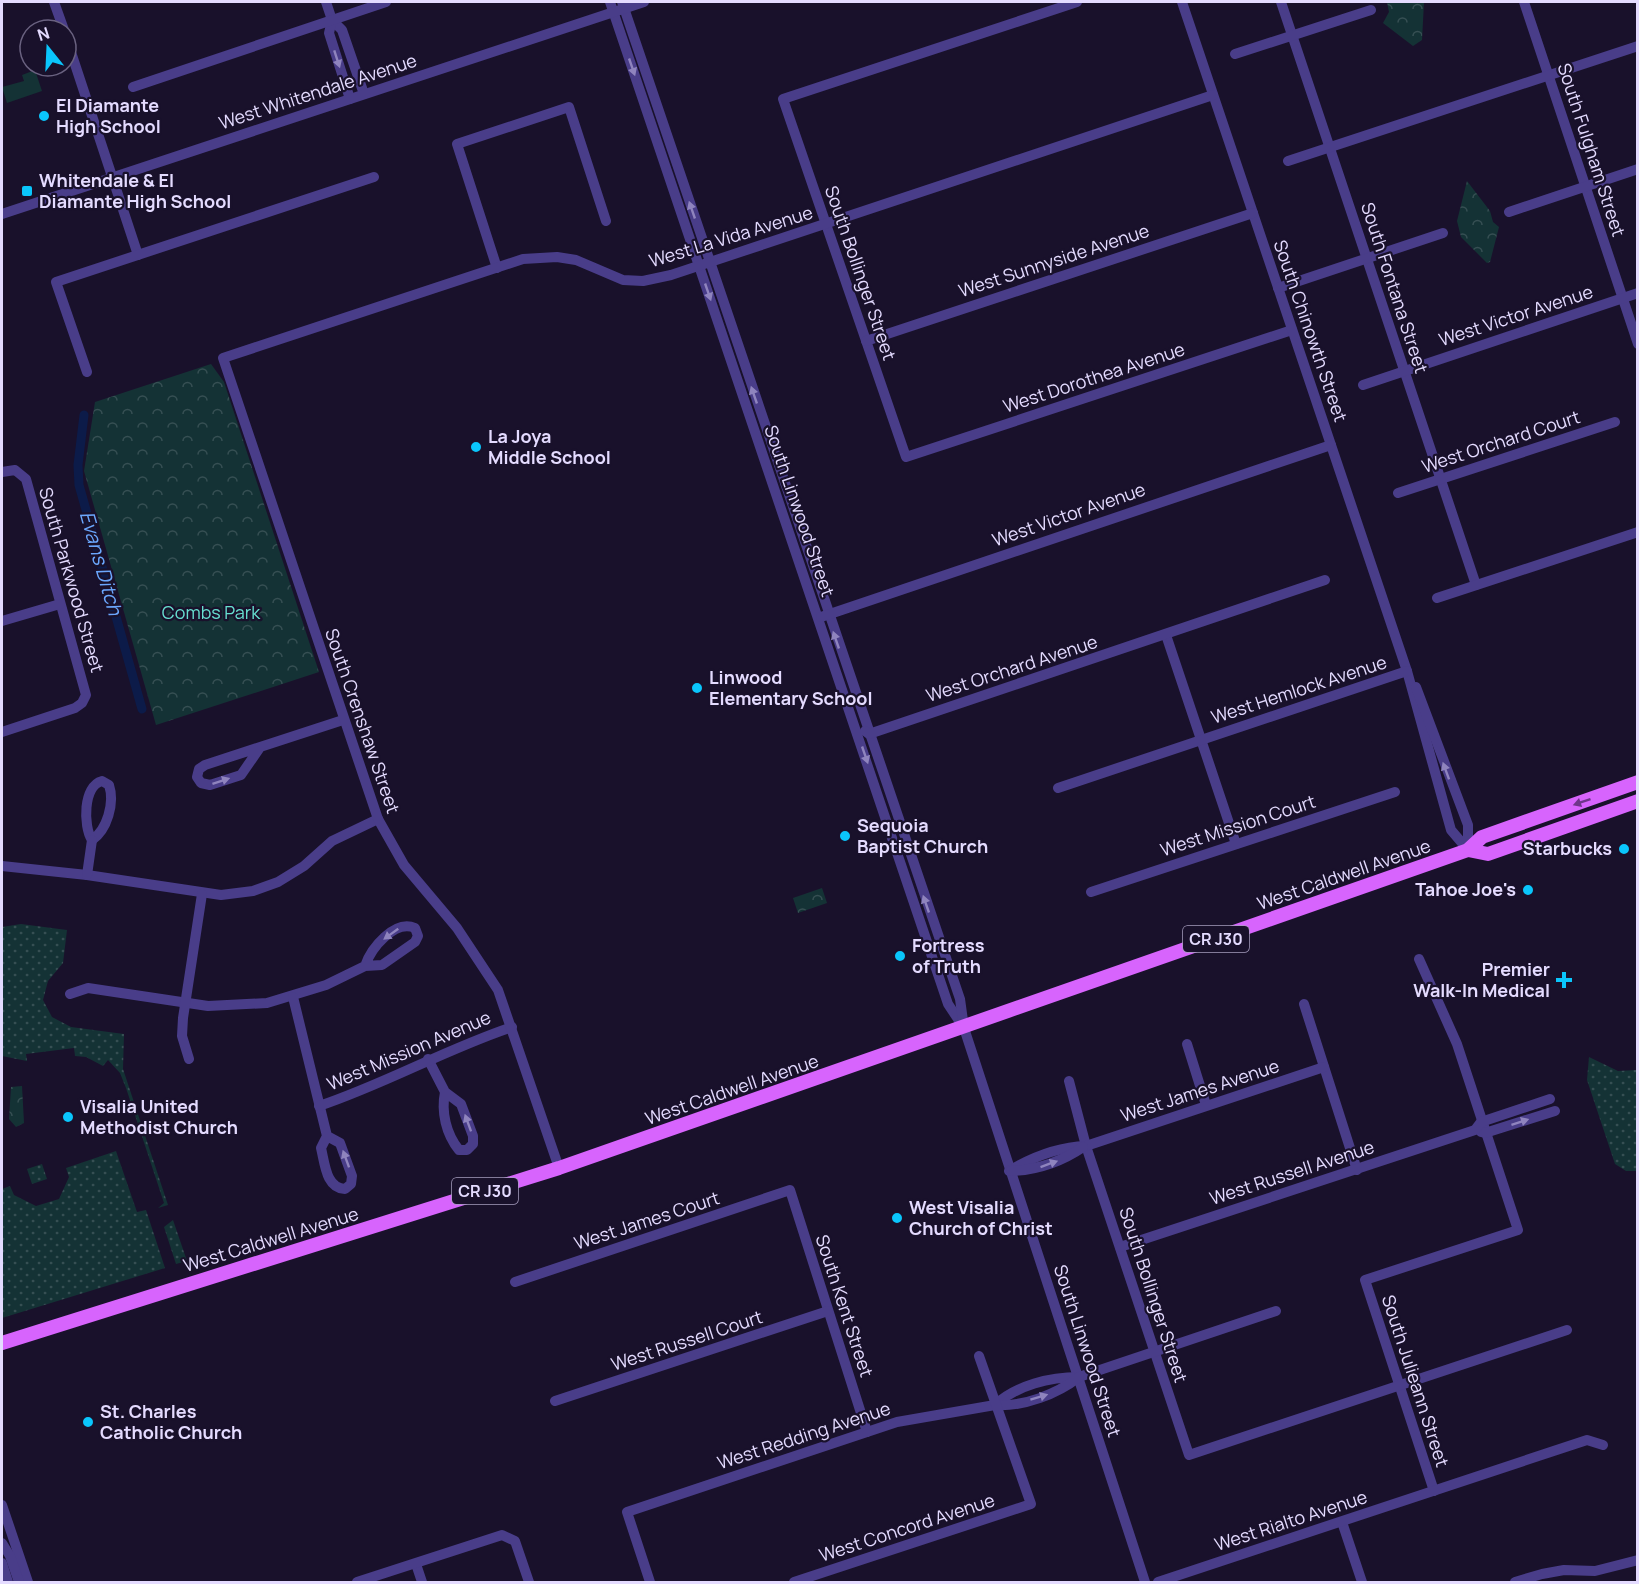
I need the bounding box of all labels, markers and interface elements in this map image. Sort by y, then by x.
north arrow [18,18,78,78]
text: N [34,21,52,46]
street label: West Whitendale Avenue [216,48,420,134]
one-way arrow [333,50,343,68]
one-way arrow [628,58,638,76]
street label: South Fulgham Street [1553,60,1631,239]
place label: El Diamante High School [56,93,161,138]
marker: El Diamante High School [37,109,51,123]
place label: Whitendale & El Diamante High School [39,168,231,213]
street label: South Bollinger Street [820,182,902,363]
marker: Whitendale & El Diamante High School [20,184,34,198]
street label: South Fontana Street [1356,199,1434,376]
street label: West La Vida Avenue [646,200,815,272]
one-way arrow [687,201,696,219]
street label: West Sunnyside Avenue [955,218,1152,302]
street label: South Chinowth Street [1269,237,1353,425]
street label: West Victor Avenue [1436,279,1596,351]
one-way arrow [704,283,713,301]
street label: West Dorothea Avenue [1000,336,1188,418]
one-way arrow [749,386,759,404]
street label: West Orchard Court [1419,404,1583,478]
street label: South Linwood Street [759,422,841,600]
place label: La Joya Middle School [488,424,611,469]
marker: La Joya Middle School [469,440,483,454]
street label: West Victor Avenue [989,477,1148,552]
street label: South Parkwood Street [34,484,110,675]
water label: Evans Ditch [74,508,130,619]
park label: Combs Park [162,600,261,624]
street label: South Crenshaw Street [320,625,406,816]
street label: West Orchard Avenue [923,629,1100,707]
one-way arrow [831,631,841,649]
street label: West Hemlock Avenue [1208,649,1390,729]
place label: Linwood Elementary School [709,665,872,710]
marker: Linwood Elementary School [690,681,704,695]
one-way arrow [860,746,870,764]
one-way arrow [1441,762,1451,780]
one-way arrow [212,776,230,785]
street label: West Mission Court [1157,789,1318,861]
one-way arrow [1573,797,1591,807]
place label: Sequoia Baptist Church [857,813,988,858]
marker: Sequoia Baptist Church [838,829,852,843]
street label: West Caldwell Avenue [1254,833,1434,915]
place label: Starbucks [1523,836,1612,860]
marker: Starbucks [1617,842,1631,856]
place label: Tahoe Joe's [1415,877,1516,901]
marker: Tahoe Joe's [1521,883,1535,897]
one-way arrow [921,895,931,913]
road number: CR J30 [1183,926,1249,952]
one-way arrow [384,928,400,940]
place label: Fortress of Truth [912,933,985,978]
marker: Fortress of Truth [893,949,907,963]
place label: Premier Walk-In Medical [1413,957,1550,1002]
marker: Premier Walk-In Medical [1555,971,1573,989]
street label: West Mission Avenue [323,1005,494,1095]
street label: West Caldwell Avenue [642,1048,822,1130]
street label: West James Avenue [1117,1053,1282,1127]
place label: Visalia United Methodist Church [80,1094,238,1139]
marker: Visalia United Methodist Church [61,1110,75,1124]
one-way arrow [463,1113,473,1131]
one-way arrow [1511,1117,1529,1126]
street label: West Russell Avenue [1206,1134,1377,1210]
one-way arrow [341,1150,351,1168]
one-way arrow [1040,1158,1058,1168]
road number: CR J30 [452,1178,518,1204]
street label: West James Court [571,1185,722,1255]
place label: West Visalia Church of Christ [909,1195,1053,1240]
street label: West Caldwell Avenue [180,1201,361,1277]
street label: South Bollinger Street [1114,1204,1194,1385]
marker: West Visalia Church of Christ [890,1211,904,1225]
street label: South Kent Street [811,1231,879,1380]
street label: South Linwood Street [1049,1261,1127,1440]
street label: South Julieann Street [1377,1292,1455,1470]
street label: West Russell Court [608,1304,766,1376]
one-way arrow [1030,1392,1048,1401]
street label: West Redding Avenue [714,1396,893,1474]
place label: St. Charles Catholic Church [100,1399,242,1444]
marker: St. Charles Catholic Church [81,1415,95,1429]
street label: West Rialto Avenue [1211,1484,1370,1556]
street label: West Concord Avenue [816,1487,998,1567]

